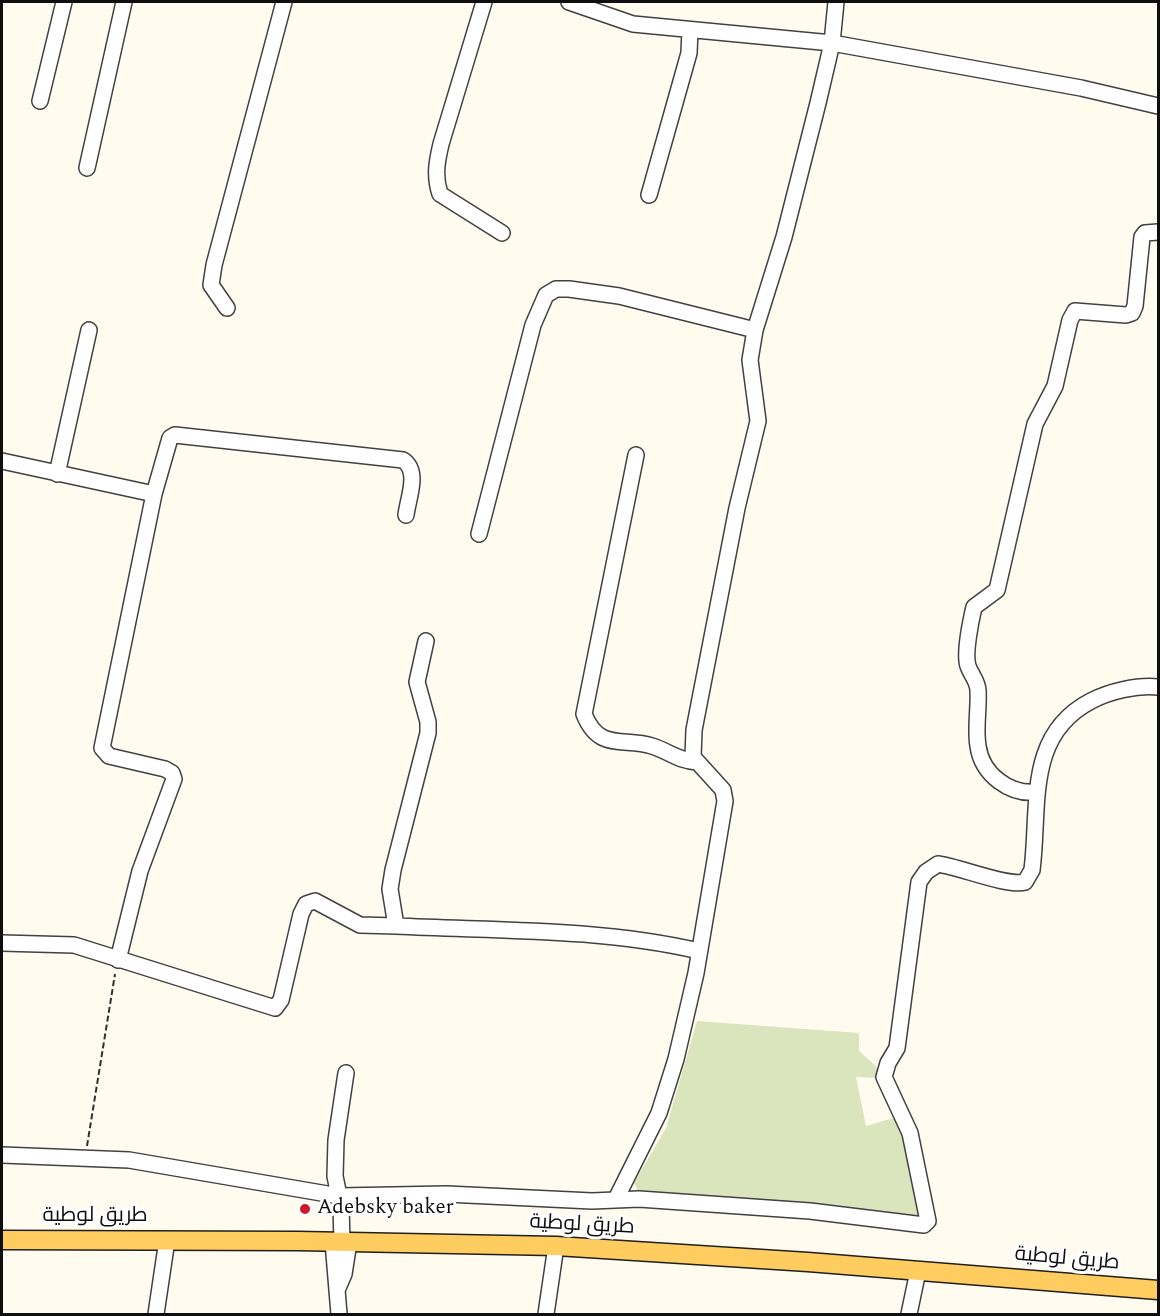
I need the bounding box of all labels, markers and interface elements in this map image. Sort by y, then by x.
place label: Adebsky baker [317,1196,454,1222]
marker: Adebsky baker [298,1202,312,1216]
street label: طريق لوطية [42,1204,148,1230]
street label: طريق لوطية [529,1211,635,1241]
street label: طريق لوطية [1014,1243,1120,1277]

